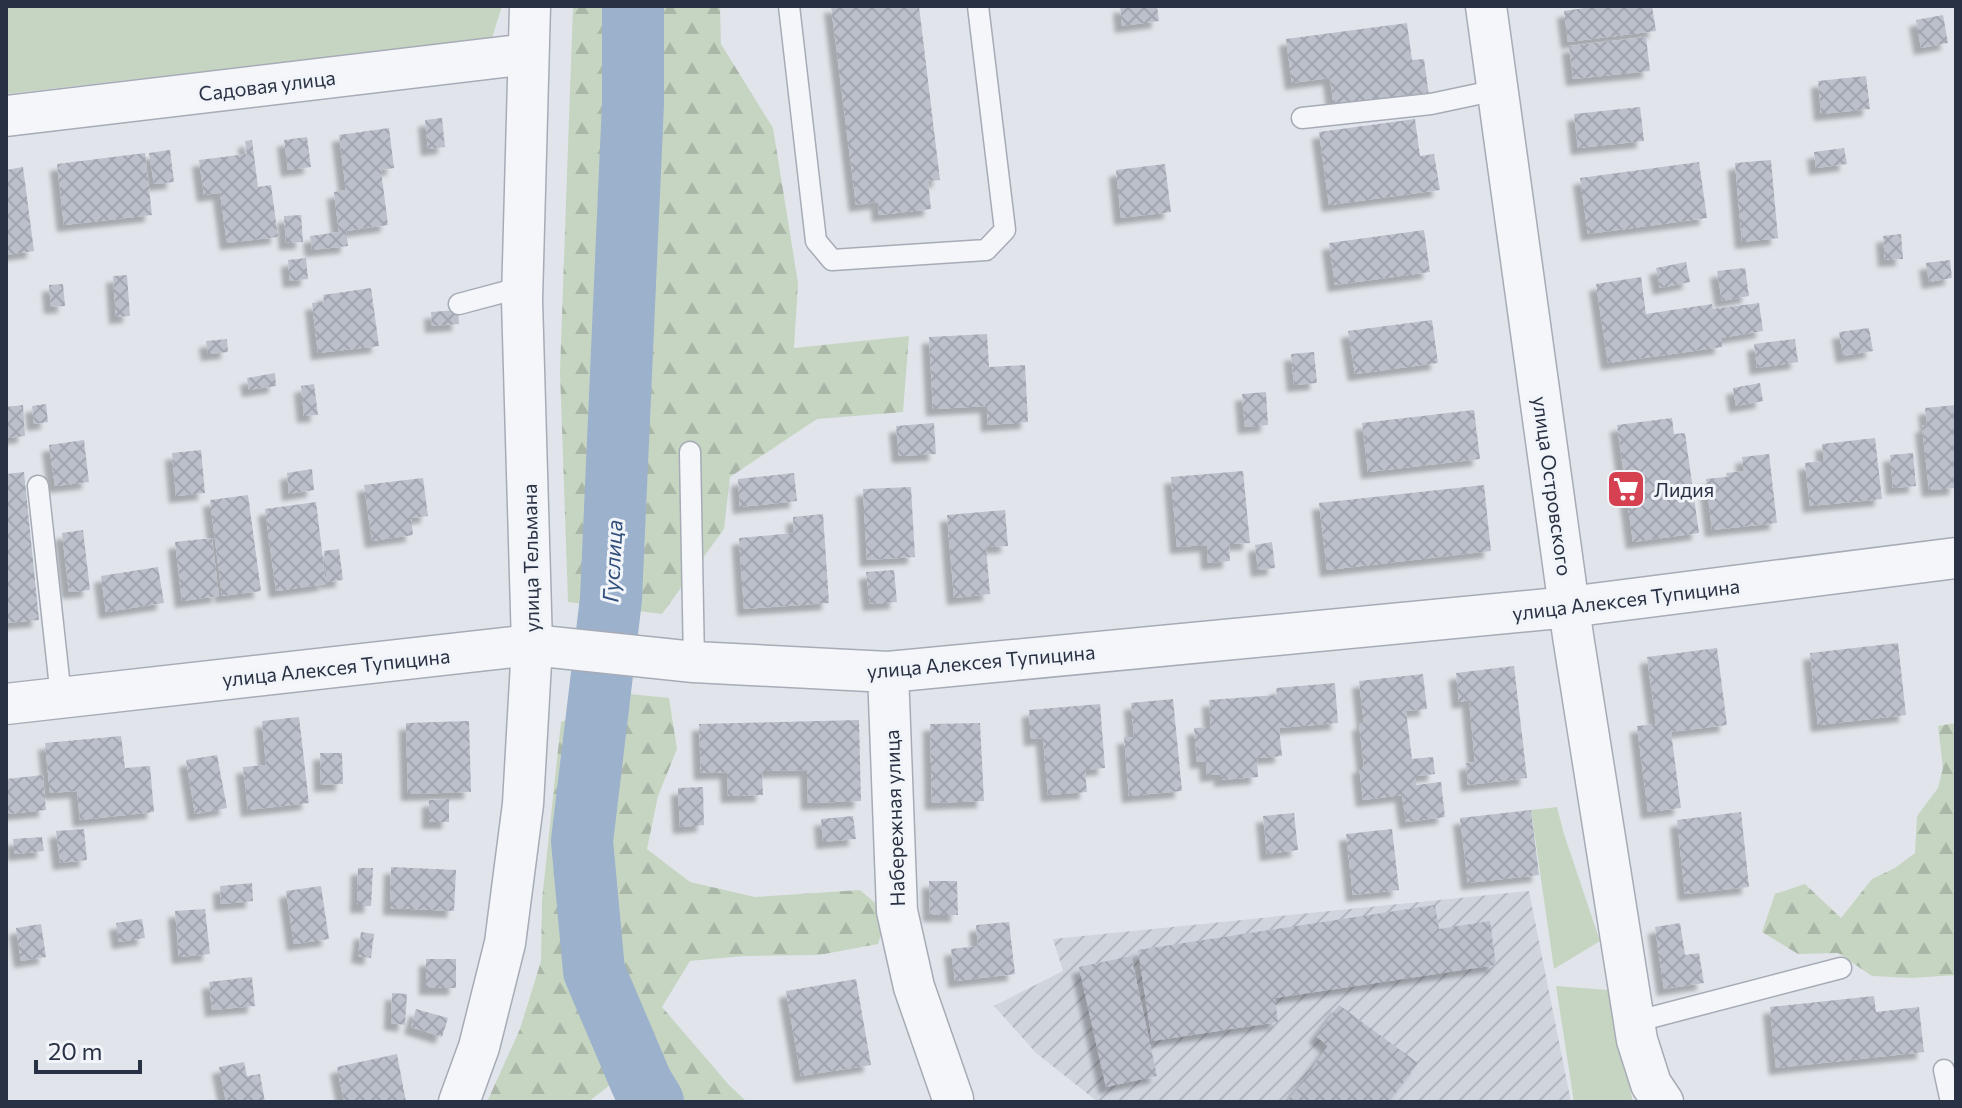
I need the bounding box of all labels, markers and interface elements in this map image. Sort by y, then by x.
street label: Садовая улица [197,65,337,105]
street label: улица Островского [1529,395,1577,577]
supermarket icon: Лидия [1605,468,1647,510]
place label: Лидия [1654,477,1714,501]
street label: улица Тельмана [517,484,543,632]
water label: Гуслица [596,519,628,603]
street label: улица Алексея Тупицина [1511,573,1741,625]
street label: улица Алексея Тупицина [866,639,1096,683]
street label: улица Алексея Тупицина [221,643,451,691]
street label: Набережная улица [879,729,909,907]
scale bar [36,1024,140,1074]
text: 20 m [48,1036,102,1065]

